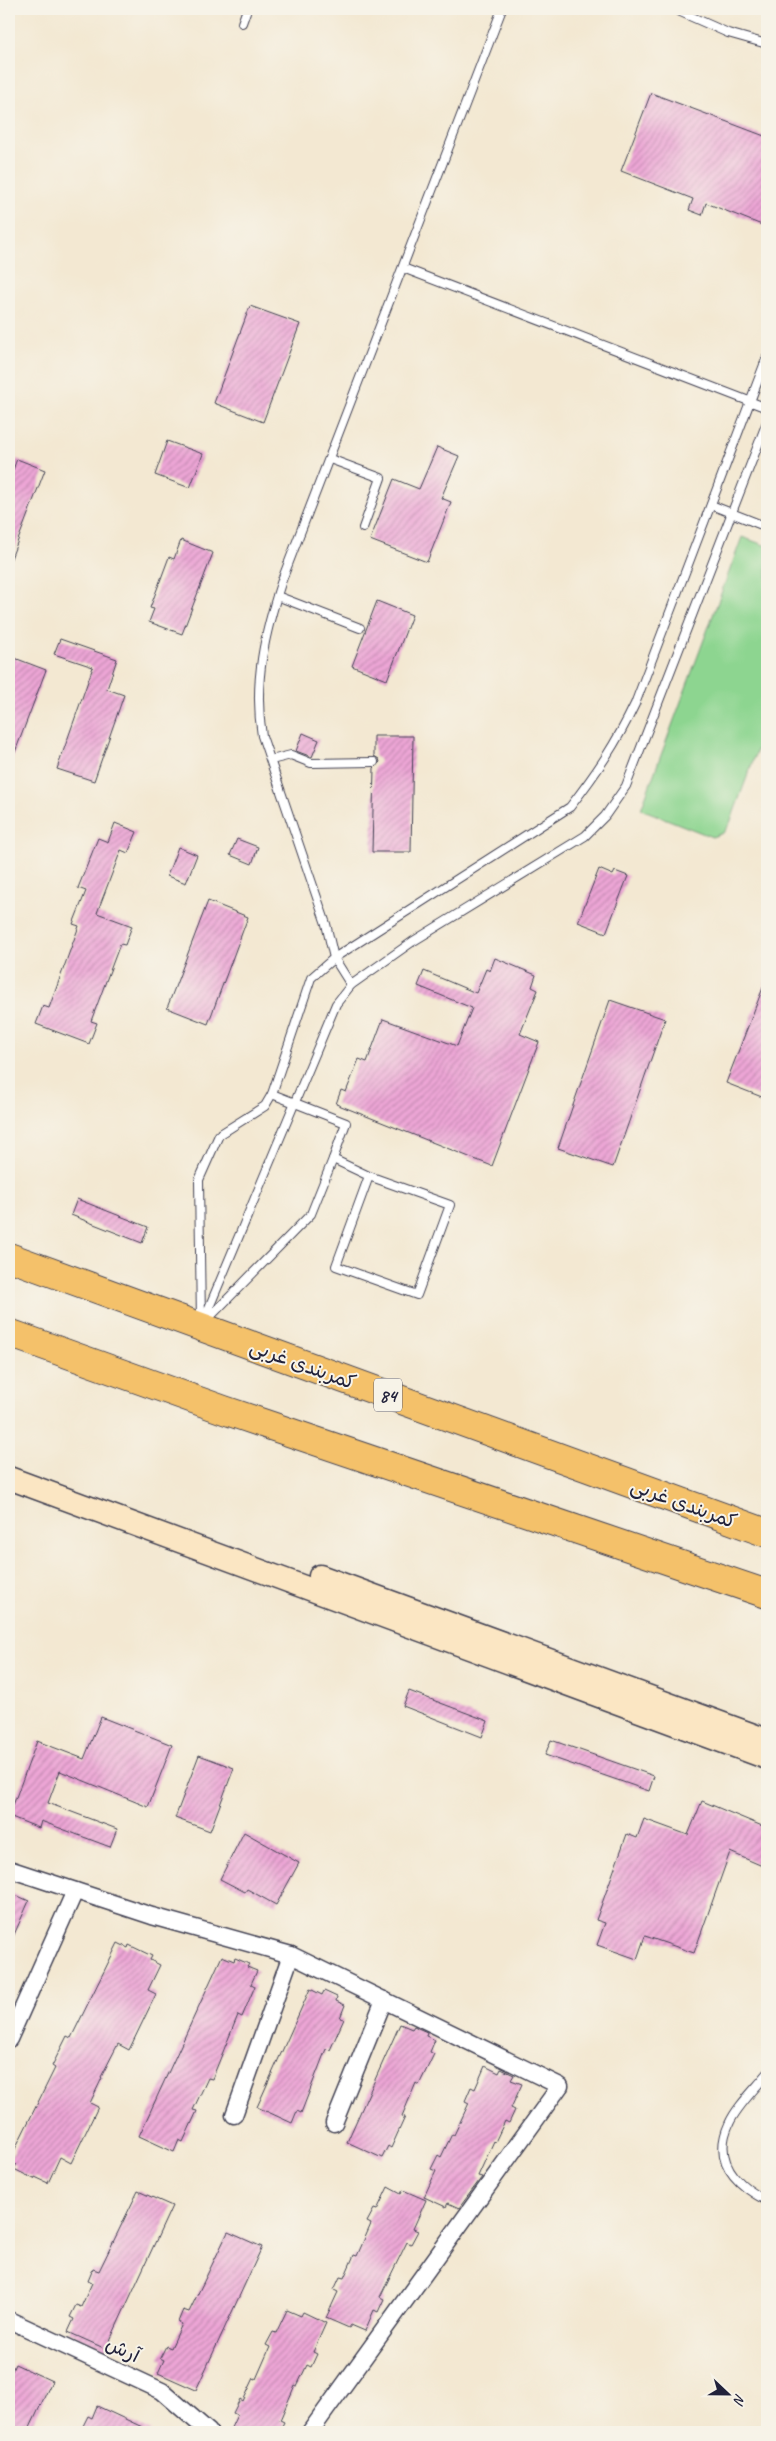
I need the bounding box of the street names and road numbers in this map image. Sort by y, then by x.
street label: کمربندی غربی [246,1334,359,1395]
road number: 84 [374,1378,402,1412]
street label: کمربندی غربی [627,1473,740,1534]
street label: آرش [102,2331,145,2369]

